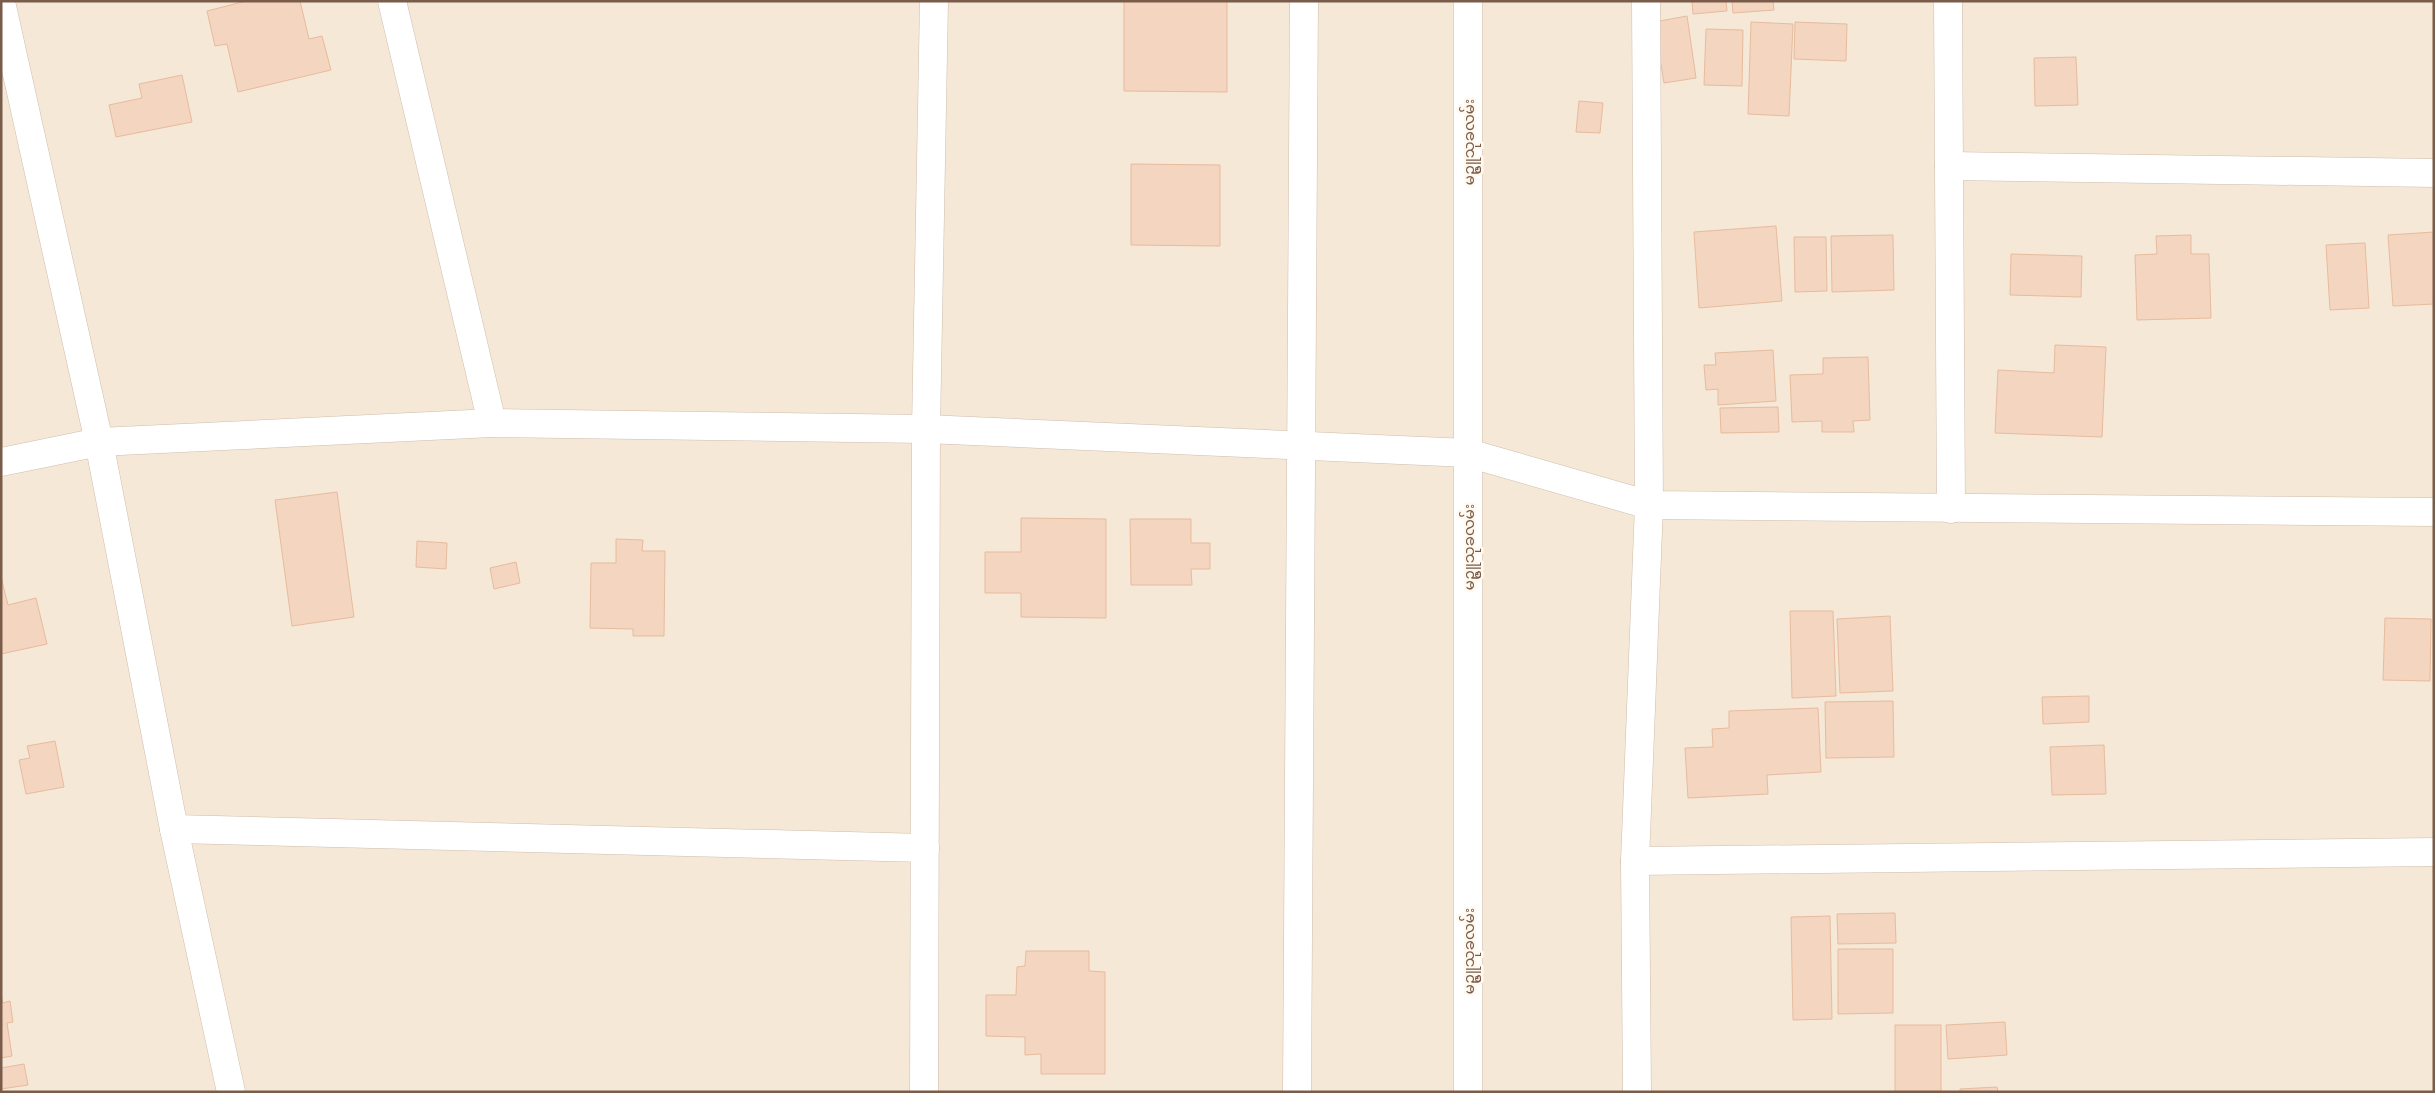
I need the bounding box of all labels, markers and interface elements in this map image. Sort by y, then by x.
street label: မဥ္ဇူသုခလမ်း [1459,99,1481,185]
street label: မဥ္ဇူသုခလမ်း [1459,504,1481,590]
street label: မဥ္ဇူသုခလမ်း [1459,908,1481,994]

